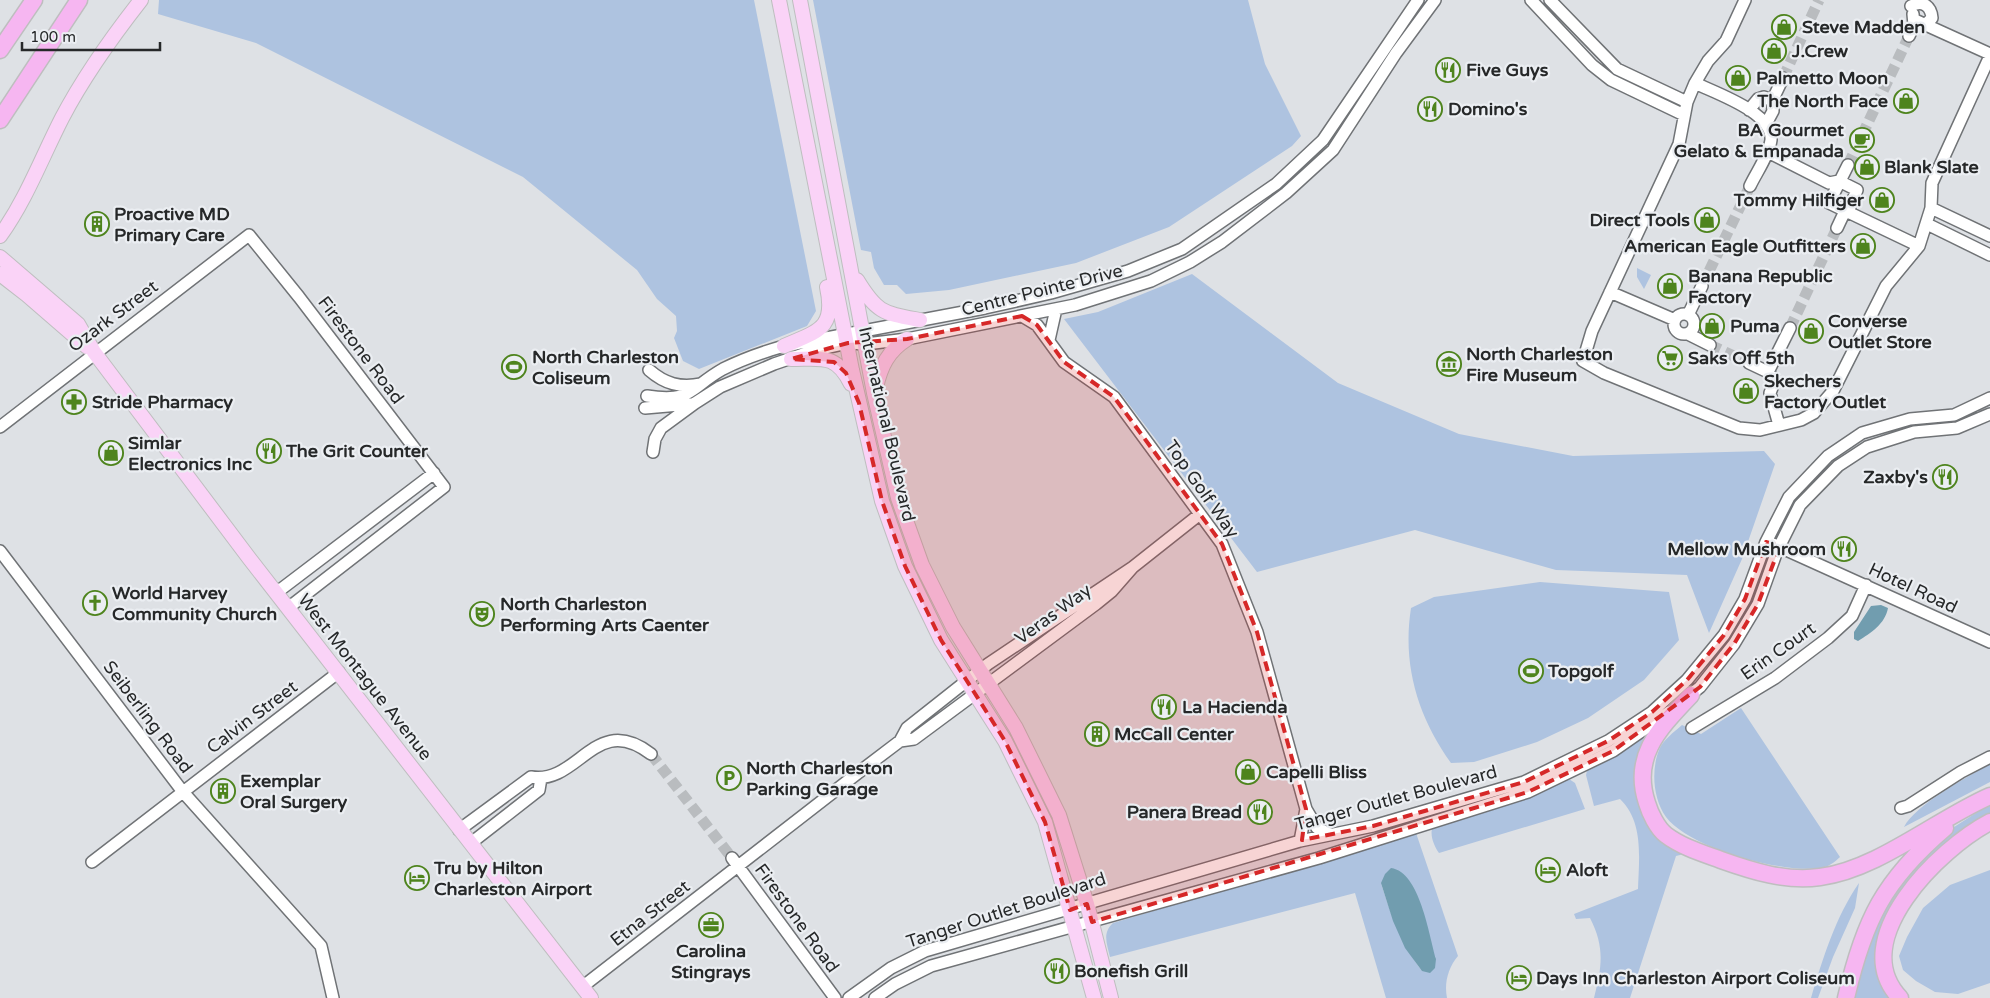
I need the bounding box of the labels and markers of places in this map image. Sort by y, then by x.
shop icon: Steve Madden [1771,14,1797,40]
place label: Steve Madden [1802,16,1925,38]
shop icon: J.Crew [1761,38,1787,64]
place label: J.Crew [1791,40,1849,62]
restaurant icon: Five Guys [1435,57,1461,83]
place label: Five Guys [1466,59,1549,81]
shop icon: Palmetto Moon [1725,65,1751,91]
place label: Palmetto Moon [1756,67,1888,89]
shop icon: The North Face [1893,88,1919,114]
place label: The North Face [1756,90,1888,112]
restaurant icon: Domino's [1417,96,1443,122]
place label: Domino's [1448,98,1528,120]
place label: BA Gourmet Gelato & Empanada [1674,119,1844,162]
cafe icon: BA Gourmet Gelato & Empanada [1849,127,1875,153]
shop icon: Blank Slate [1854,154,1880,180]
place label: Blank Slate [1884,156,1979,178]
shop icon: Tommy Hilfiger [1869,187,1895,213]
place label: Tommy Hilfiger [1733,189,1865,211]
place label: Proactive MD Primary Care [114,203,230,246]
shop icon: Direct Tools [1694,207,1720,233]
place label: Direct Tools [1589,209,1690,231]
building icon: Proactive MD Primary Care [84,211,110,237]
shop icon: American Eagle Outfitters [1850,233,1876,259]
place label: American Eagle Outfitters [1624,235,1846,257]
place label: Banana Republic Factory [1688,265,1833,308]
shop icon: Banana Republic Factory [1657,273,1683,299]
place label: Converse Outlet Store [1828,310,1932,353]
shop icon: Puma [1699,313,1725,339]
place label: Puma [1730,315,1780,337]
shop icon: Converse Outlet Store [1798,318,1824,344]
place label: North Charleston Fire Museum [1466,343,1613,386]
supermarket icon: Saks Off 5th [1657,345,1683,371]
place label: North Charleston Coliseum [532,346,679,389]
place label: Saks Off 5th [1688,347,1795,369]
museum icon: North Charleston Fire Museum [1436,351,1462,377]
sports icon: North Charleston Coliseum [501,354,527,380]
place label: Skechers Factory Outlet [1764,370,1886,413]
shop icon: Skechers Factory Outlet [1733,378,1759,404]
pharmacy icon: Stride Pharmacy [61,389,87,415]
place label: Stride Pharmacy [92,391,233,413]
place label: Simlar Electronics Inc [128,432,252,475]
restaurant icon: The Grit Counter [256,438,282,464]
shop icon: Simlar Electronics Inc [98,440,124,466]
place label: The Grit Counter [285,440,429,462]
restaurant icon: Zaxby's [1932,464,1958,490]
place label: Zaxby's [1863,466,1928,488]
restaurant icon: Mellow Mushroom [1831,536,1857,562]
place label: Mellow Mushroom [1667,538,1826,560]
place label: World Harvey Community Church [112,582,277,625]
church icon: World Harvey Community Church [82,590,108,616]
place label: North Charleston Performing Arts Caenter [500,593,710,636]
theatre icon: North Charleston Performing Arts Caenter [469,601,495,627]
sports icon: Topgolf [1518,658,1544,684]
place label: Topgolf [1547,660,1615,682]
restaurant icon: La Hacienda [1151,694,1177,720]
place label: La Hacienda [1182,696,1288,718]
building icon: McCall Center [1084,721,1110,747]
place label: McCall Center [1114,723,1235,745]
place label: North Charleston Parking Garage [746,757,893,800]
shop icon: Capelli Bliss [1235,759,1261,785]
place label: Capelli Bliss [1266,761,1367,783]
parking icon: North Charleston Parking Garage [716,765,742,791]
place label: Exemplar Oral Surgery [240,770,348,813]
building icon: Exemplar Oral Surgery [210,778,236,804]
restaurant icon: Panera Bread [1247,799,1273,825]
place label: Panera Bread [1127,801,1242,823]
place label: Tru by Hilton Charleston Airport [433,857,592,900]
hotel icon: Aloft [1535,857,1561,883]
place label: Aloft [1566,859,1608,881]
hotel icon: Tru by Hilton Charleston Airport [404,865,430,891]
office icon: Carolina Stingrays [698,912,724,938]
place label: Carolina Stingrays [671,940,751,983]
restaurant icon: Bonefish Grill [1044,958,1070,984]
place label: Bonefish Grill [1074,960,1188,982]
hotel icon: Days Inn Charleston Airport Coliseum [1506,965,1532,991]
place label: Days Inn Charleston Airport Coliseum [1536,967,1855,989]

